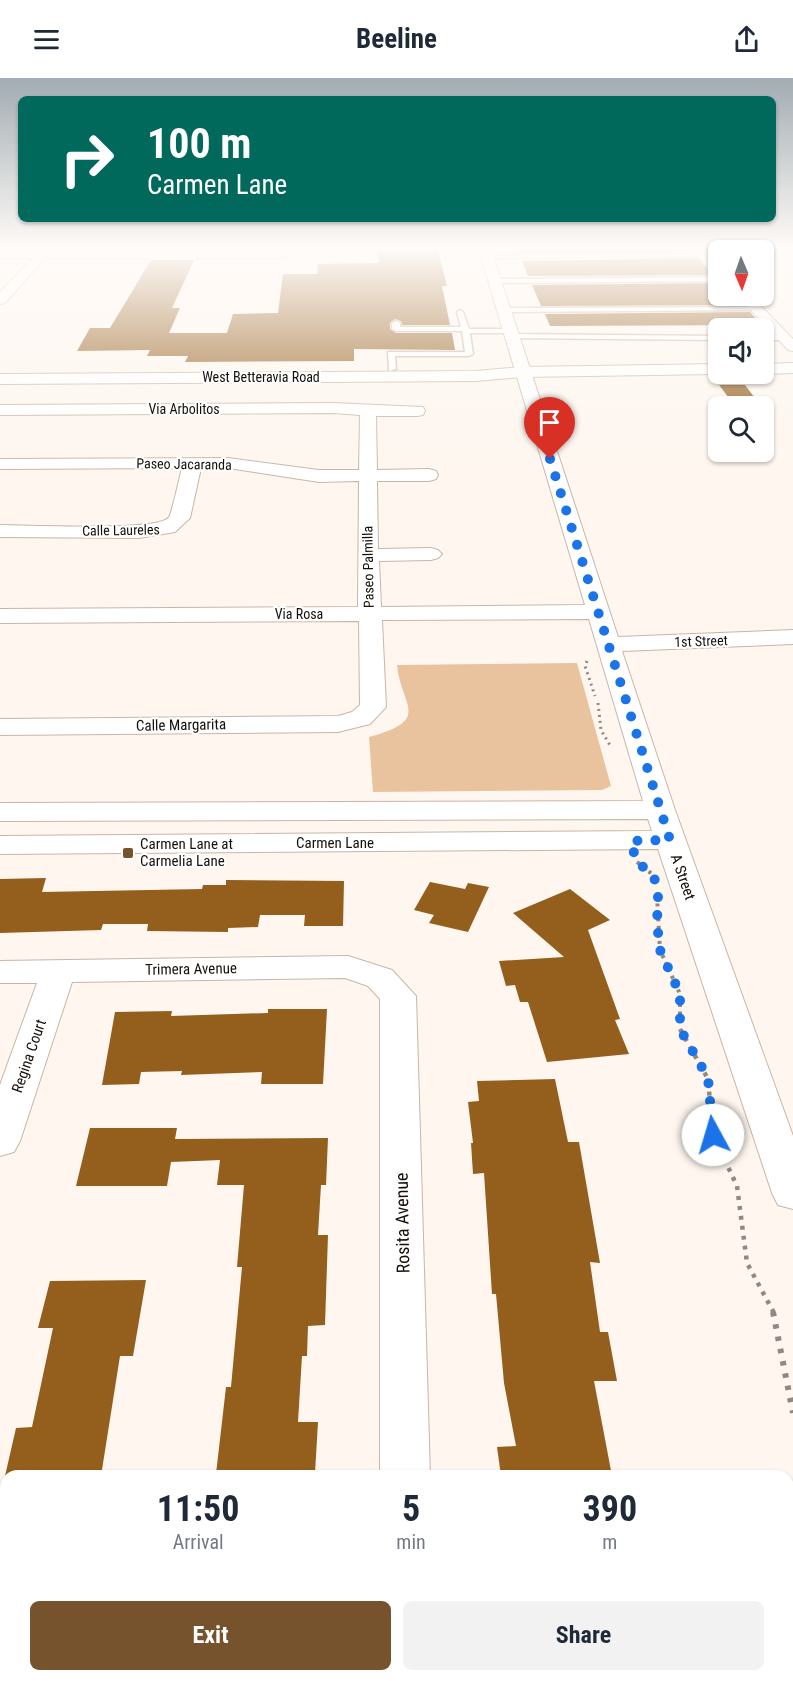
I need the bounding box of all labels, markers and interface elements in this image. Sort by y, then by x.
icon: menu [30,23,63,56]
text: Beeline [356,23,437,55]
icon: share [730,23,763,56]
text: 100 m [147,119,252,168]
icon: right [48,120,126,198]
text: Carmen Lane [147,169,287,201]
north arrow [708,240,774,306]
map controls [708,240,774,462]
button: sound [708,318,774,384]
street label: West Betteravia Road [202,369,320,385]
button: search [708,396,774,462]
pin [524,397,575,459]
street label: Via Arbolitos [148,401,220,417]
icon: arrive [533,406,566,439]
street label: Paseo Jacaranda [136,455,232,473]
street label: Calle Laureles [82,521,160,539]
street label: Paseo Palmilla [359,526,377,608]
street label: Via Rosa [275,606,323,622]
street label: 1st Street [674,632,728,650]
street label: Calle Margarita [136,715,226,735]
street label: Carmen Lane [296,834,374,852]
place label: Carmen Lane at Carmelia Lane [140,835,233,870]
marker: Carmen Lane at Carmelia Lane [121,846,135,860]
street label: A Street [667,852,699,902]
street label: Trimera Avenue [145,959,237,979]
street label: Regina Court [8,1017,50,1095]
position arrow [681,1103,745,1167]
street label: Rosita Avenue [391,1172,413,1274]
text: 11:50 [157,1488,239,1530]
text: 5 [402,1488,420,1530]
text: 390 [583,1488,637,1530]
text: Arrival [173,1530,224,1554]
text: min [396,1530,426,1554]
text: m [602,1530,617,1554]
button: Exit [30,1601,391,1670]
button: Share [403,1601,764,1670]

